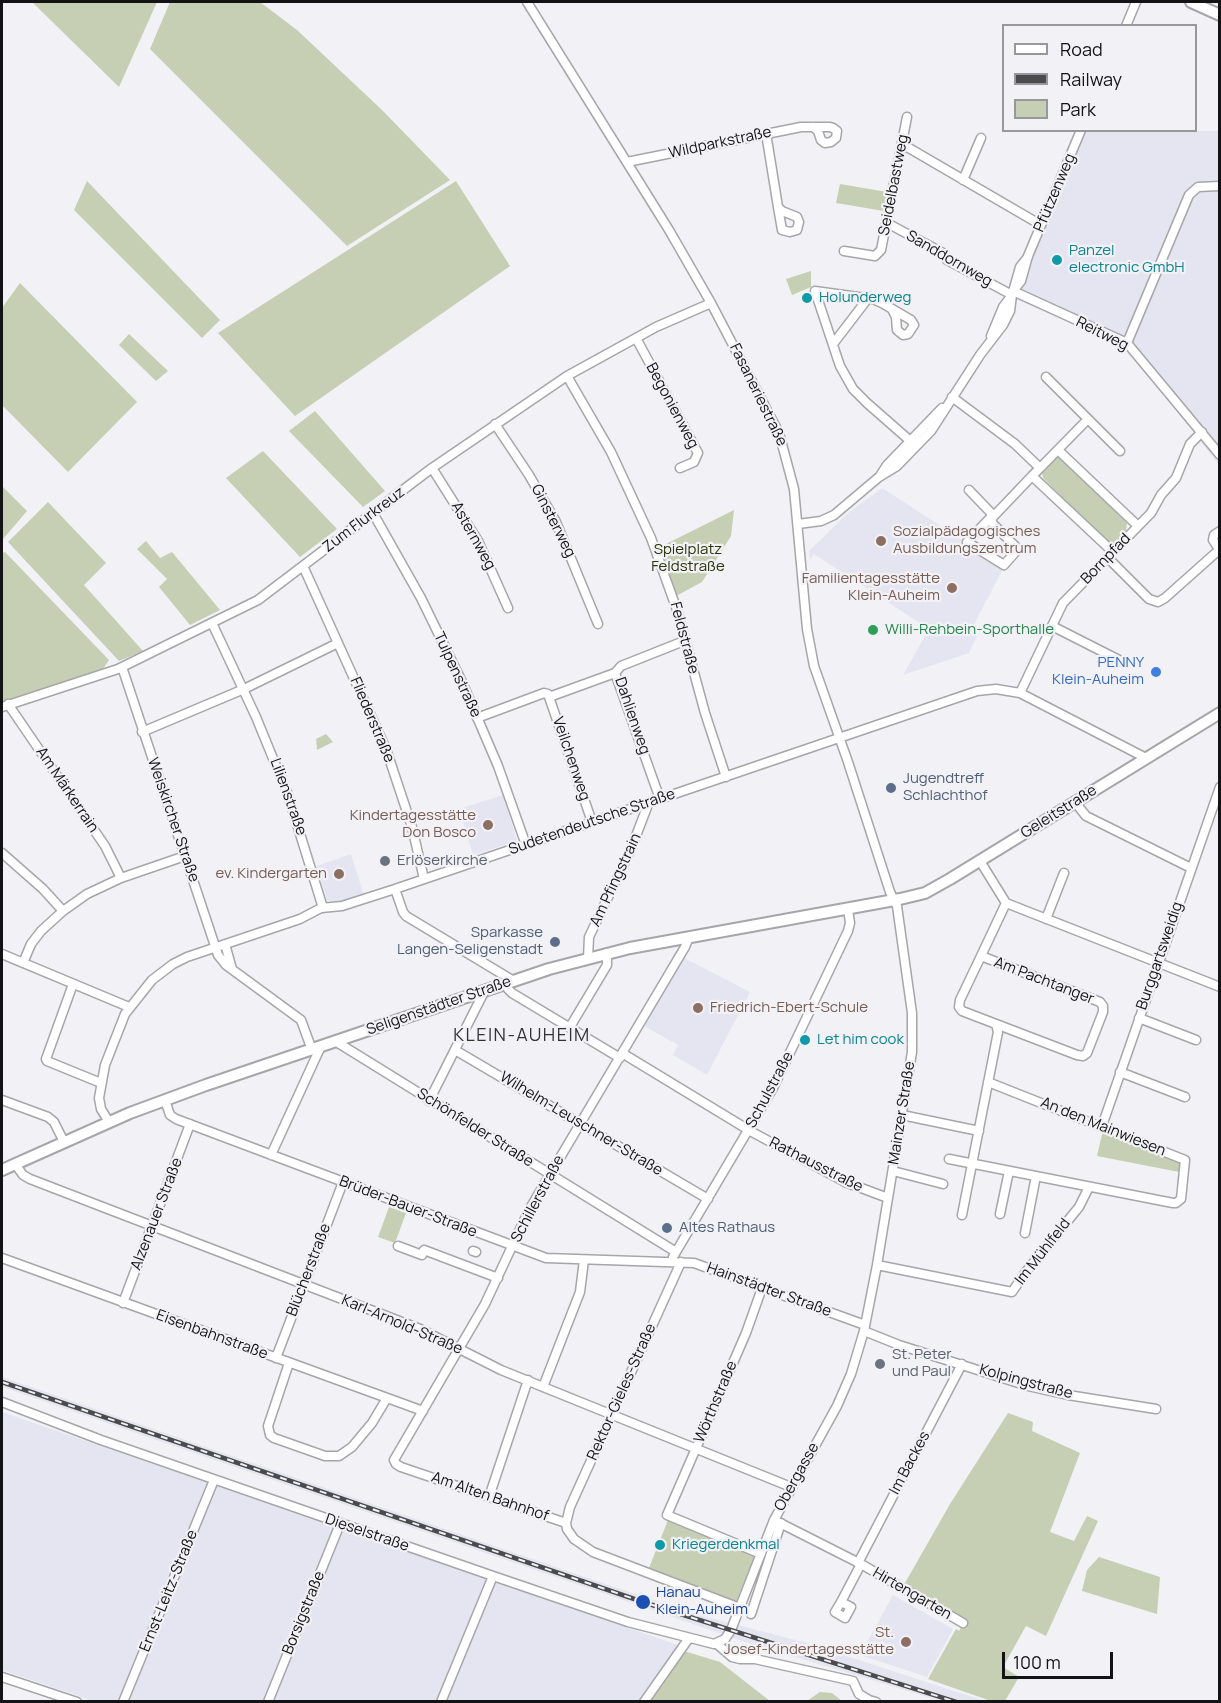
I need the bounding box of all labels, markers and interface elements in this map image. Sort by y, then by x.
legend [1002,24,1197,132]
text: Road [1060,37,1103,61]
text: Railway [1060,67,1122,91]
text: Park [1060,97,1096,121]
street label: Wildparkstraße [667,123,773,163]
street label: Seidelbastweg [875,133,913,237]
street label: Pfützenweg [1030,151,1080,235]
street label: Sanddornweg [903,227,995,291]
place label: Panzel electronic GmbH [1069,242,1185,277]
marker: Panzel electronic GmbH [1050,253,1064,267]
place label: Holunderweg [819,289,911,307]
marker: Holunderweg [800,291,814,305]
street label: Reitweg [1073,313,1131,355]
street label: Fasaneriestraße [725,341,791,449]
street label: Begonienweg [642,360,702,452]
street label: Ginsterweg [527,481,579,561]
street label: Zum Flurkreuz [320,483,408,557]
street label: Asternweg [447,499,499,573]
place label: Sozialpädagogisches Ausbildungszentrum [893,523,1040,558]
street label: Bornpfad [1077,530,1135,588]
marker: Sozialpädagogisches Ausbildungszentrum [874,534,888,548]
park label: Spielplatz Feldstraße [651,541,725,576]
place label: Familientagesstätte Klein-Auheim [802,570,940,605]
marker: Familientagesstätte Klein-Auheim [945,581,959,595]
street label: Feldstraße [666,600,702,676]
place label: Willi-Rehbein-Sporthalle [885,621,1054,639]
marker: Willi-Rehbein-Sporthalle [866,623,880,637]
street label: Tulpenstraße [429,630,485,720]
place label: PENNY Klein-Auheim [1052,654,1144,689]
marker: PENNY Klein-Auheim [1149,665,1163,679]
street label: Fliederstraße [346,675,398,765]
street label: Dahlienweg [610,675,654,757]
street label: Veilchenweg [548,715,594,803]
street label: Am Märkerrain [32,744,102,836]
street label: Weiskircher Straße [143,755,203,885]
street label: Lilienstraße [266,756,310,838]
place label: Jugendtreff Schlachthof [903,770,988,805]
marker: Jugendtreff Schlachthof [884,781,898,795]
street label: Geleitstraße [1018,782,1100,842]
street label: Sudetendeutsche Straße [506,785,678,859]
place label: Kindertagesstätte Don Bosco [350,807,476,842]
marker: Kindertagesstätte Don Bosco [481,818,495,832]
street label: Am Pfingstrain [587,830,645,930]
place label: Erlöserkirche [397,852,487,870]
marker: Erlöserkirche [378,854,392,868]
place label: ev. Kindergarten [216,865,327,883]
marker: ev. Kindergarten [332,867,346,881]
street label: Burggartsweidig [1133,900,1187,1012]
place label: Sparkasse Langen-Seligenstadt [397,924,543,959]
marker: Sparkasse Langen-Seligenstadt [548,935,562,949]
street label: Am Pachtanger [991,954,1097,1008]
street label: Seligenstädter Straße [364,973,514,1039]
place label: Friedrich-Ebert-Schule [710,999,868,1017]
marker: Friedrich-Ebert-Schule [691,1001,705,1015]
district label: KLEIN-AUHEIM [453,1025,591,1047]
place label: Let him cook [817,1031,904,1049]
marker: Let him cook [798,1033,812,1047]
street label: Schulstraße [742,1049,798,1131]
street label: Mainzer Straße [885,1060,919,1166]
street label: Wilhelm-Leuschner-Straße [496,1068,666,1180]
street label: Schönfelder Straße [413,1085,537,1171]
street label: An den Mainwiesen [1038,1094,1168,1160]
street label: Rathausstraße [766,1134,866,1196]
street label: Schillerstraße [508,1152,568,1246]
street label: Alzenauer Straße [127,1155,187,1273]
street label: Brüder-Bauer-Straße [337,1172,479,1242]
street label: Im Mühlfeld [1011,1215,1075,1289]
place label: Altes Rathaus [679,1219,775,1237]
street label: Blücherstraße [283,1221,335,1319]
marker: Altes Rathaus [660,1221,674,1235]
street label: Hainstädter Straße [704,1259,834,1321]
street label: Karl-Arnold-Straße [339,1291,465,1359]
street label: Eisenbahnstraße [154,1306,270,1364]
street label: Rektor-Gieles-Straße [584,1321,660,1463]
place label: St. Peter und Paul [892,1346,952,1381]
marker: St. Peter und Paul [873,1357,887,1371]
street label: Wörthstraße [691,1358,741,1446]
street label: Kolpingstraße [977,1361,1075,1403]
street label: Im Backes [886,1428,934,1498]
street label: Obergasse [771,1440,823,1514]
street label: Am Alten Bahnhof [429,1468,551,1526]
street label: Dieselstraße [323,1510,411,1556]
street label: Ernst-Leitz-Straße [136,1528,202,1654]
place label: Kriegerdenkmal [672,1536,780,1554]
marker: Kriegerdenkmal [653,1538,667,1552]
street label: Hirtengarten [869,1564,955,1624]
street label: Borsigstraße [279,1569,329,1657]
place label: Hanau Klein-Auheim [656,1584,748,1619]
marker: Hanau Klein-Auheim [634,1593,652,1611]
place label: St. Josef-Kindertagesstätte [724,1624,894,1659]
marker: St. Josef-Kindertagesstätte [899,1635,913,1649]
scale bar [1005,1640,1116,1678]
text: 100 m [1013,1650,1061,1674]

